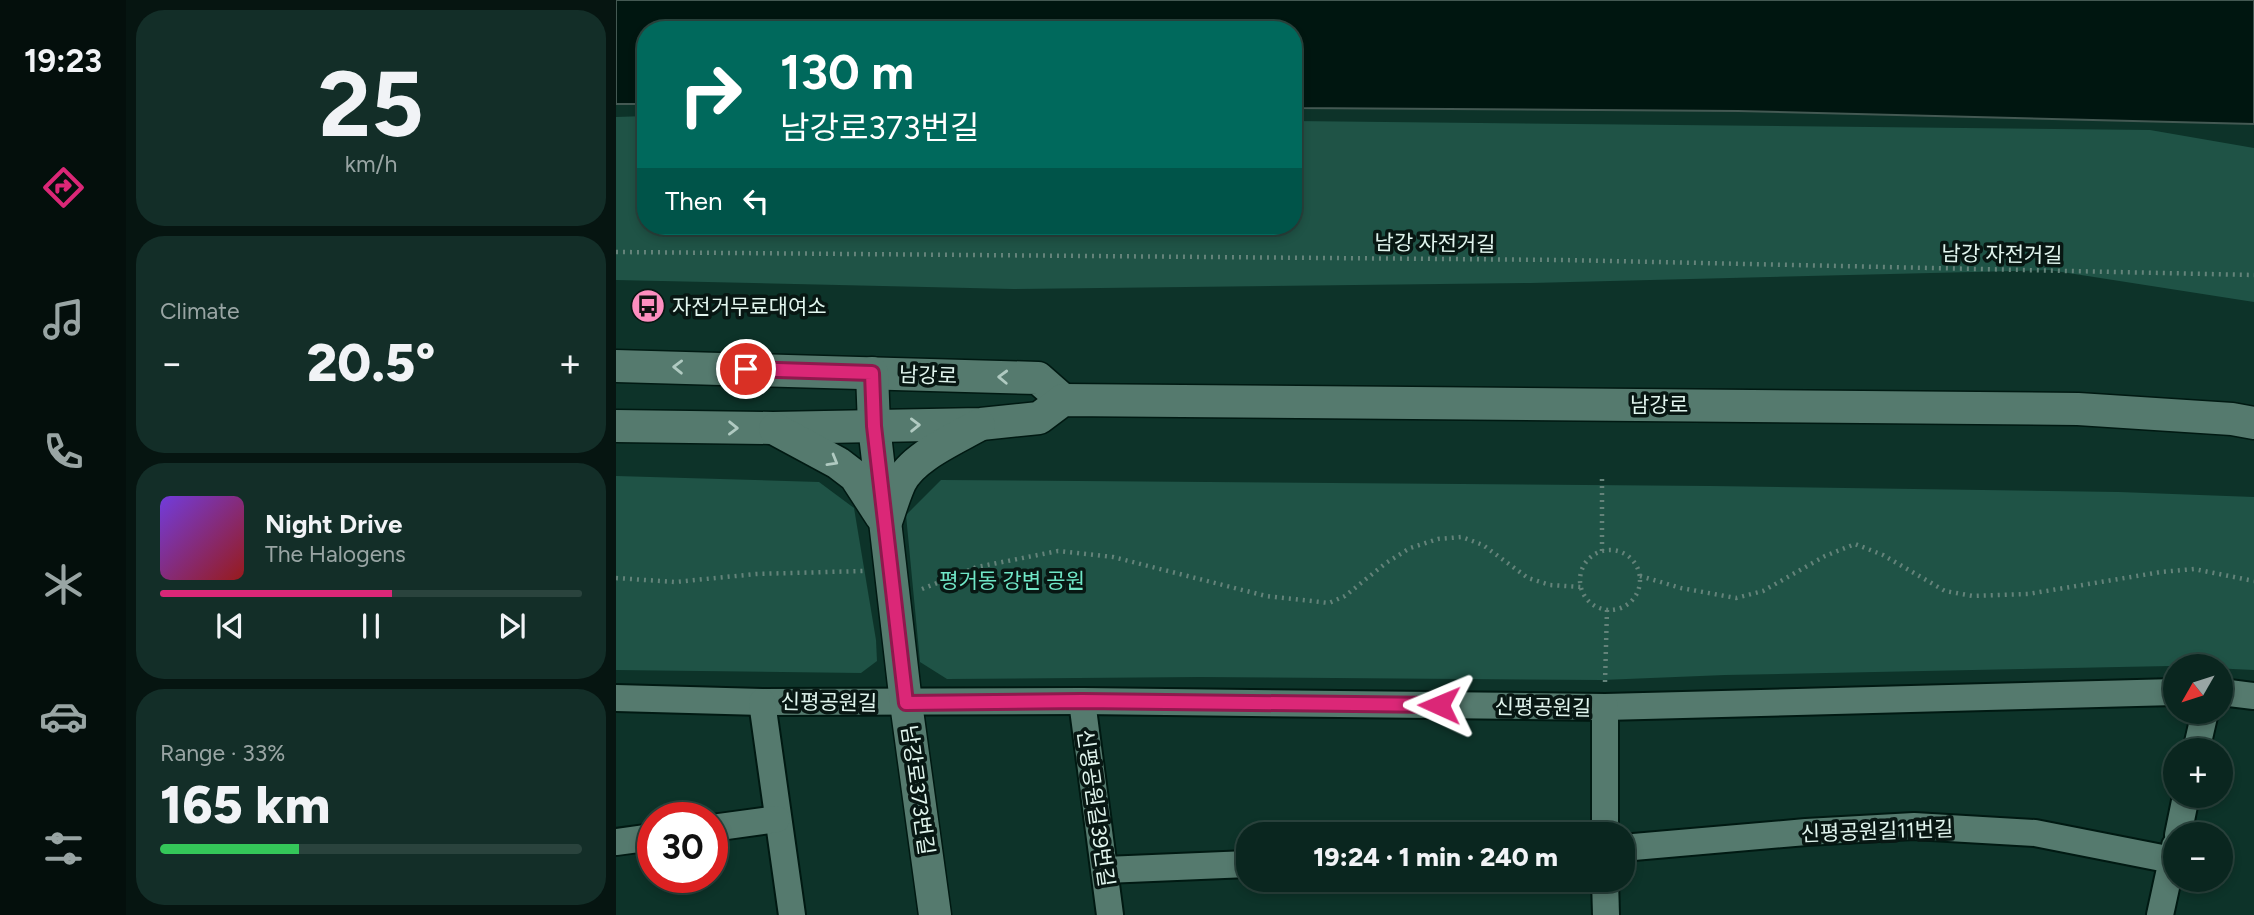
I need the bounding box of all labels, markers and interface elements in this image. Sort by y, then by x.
text: 19:23 [24,42,102,80]
text: 130 m [780,42,914,101]
icon: right [665,49,756,140]
text: 25 [318,50,424,159]
text: 남강로373번길 [780,109,979,147]
text: km/h [345,150,397,178]
icon: directions [39,163,88,212]
icon: left [737,182,775,220]
text: Then [665,185,723,217]
street label: 남강 자전거길 [1374,229,1496,257]
street label: 남강 자전거길 [1941,240,2063,268]
bus stop icon: 자전거무료대여소 [629,287,667,325]
place label: 자전거무료대여소 [672,294,827,319]
icon: music [39,295,88,344]
text: Climate [160,297,239,325]
text: 20.5° [307,332,435,394]
pin [716,339,776,399]
text: − [160,340,184,386]
text: + [558,340,582,386]
icon: arrive [727,350,765,388]
one-way arrow [672,359,683,375]
street label: 남강로 [899,361,957,389]
one-way arrow [997,369,1008,385]
street label: 남강로 [1630,392,1688,417]
one-way arrow [910,418,921,433]
one-way arrow [728,420,739,436]
icon: phone [39,427,88,476]
one-way arrow [826,453,839,466]
text: Night Drive [265,508,402,540]
text: The Halogens [265,540,406,568]
icon: climate [39,560,88,609]
park label: 평거동 강변 공원 [939,568,1085,593]
icon: previous [211,607,249,645]
icon: pause [352,607,390,645]
icon: next [493,607,531,645]
north arrow [2163,654,2233,724]
map controls [2163,654,2233,892]
position arrow [1402,668,1476,742]
street label: 신평공원길 [780,689,878,715]
icon: car [39,692,88,741]
street label: 신평공원길 [1494,694,1592,720]
street label: 남강로373번길 [897,724,939,856]
street label: 신평공원길39번길 [1073,728,1119,888]
button: + [2163,738,2233,808]
text: Range · 33% [160,739,285,767]
text: 165 km [160,774,330,836]
speed limit sign: 30 [637,802,728,893]
street label: 신평공원길11번길 [1800,816,1954,846]
button: − [2163,822,2233,892]
icon: filters [39,824,88,873]
text: 19:24 · 1 min · 240 m [1313,841,1558,873]

